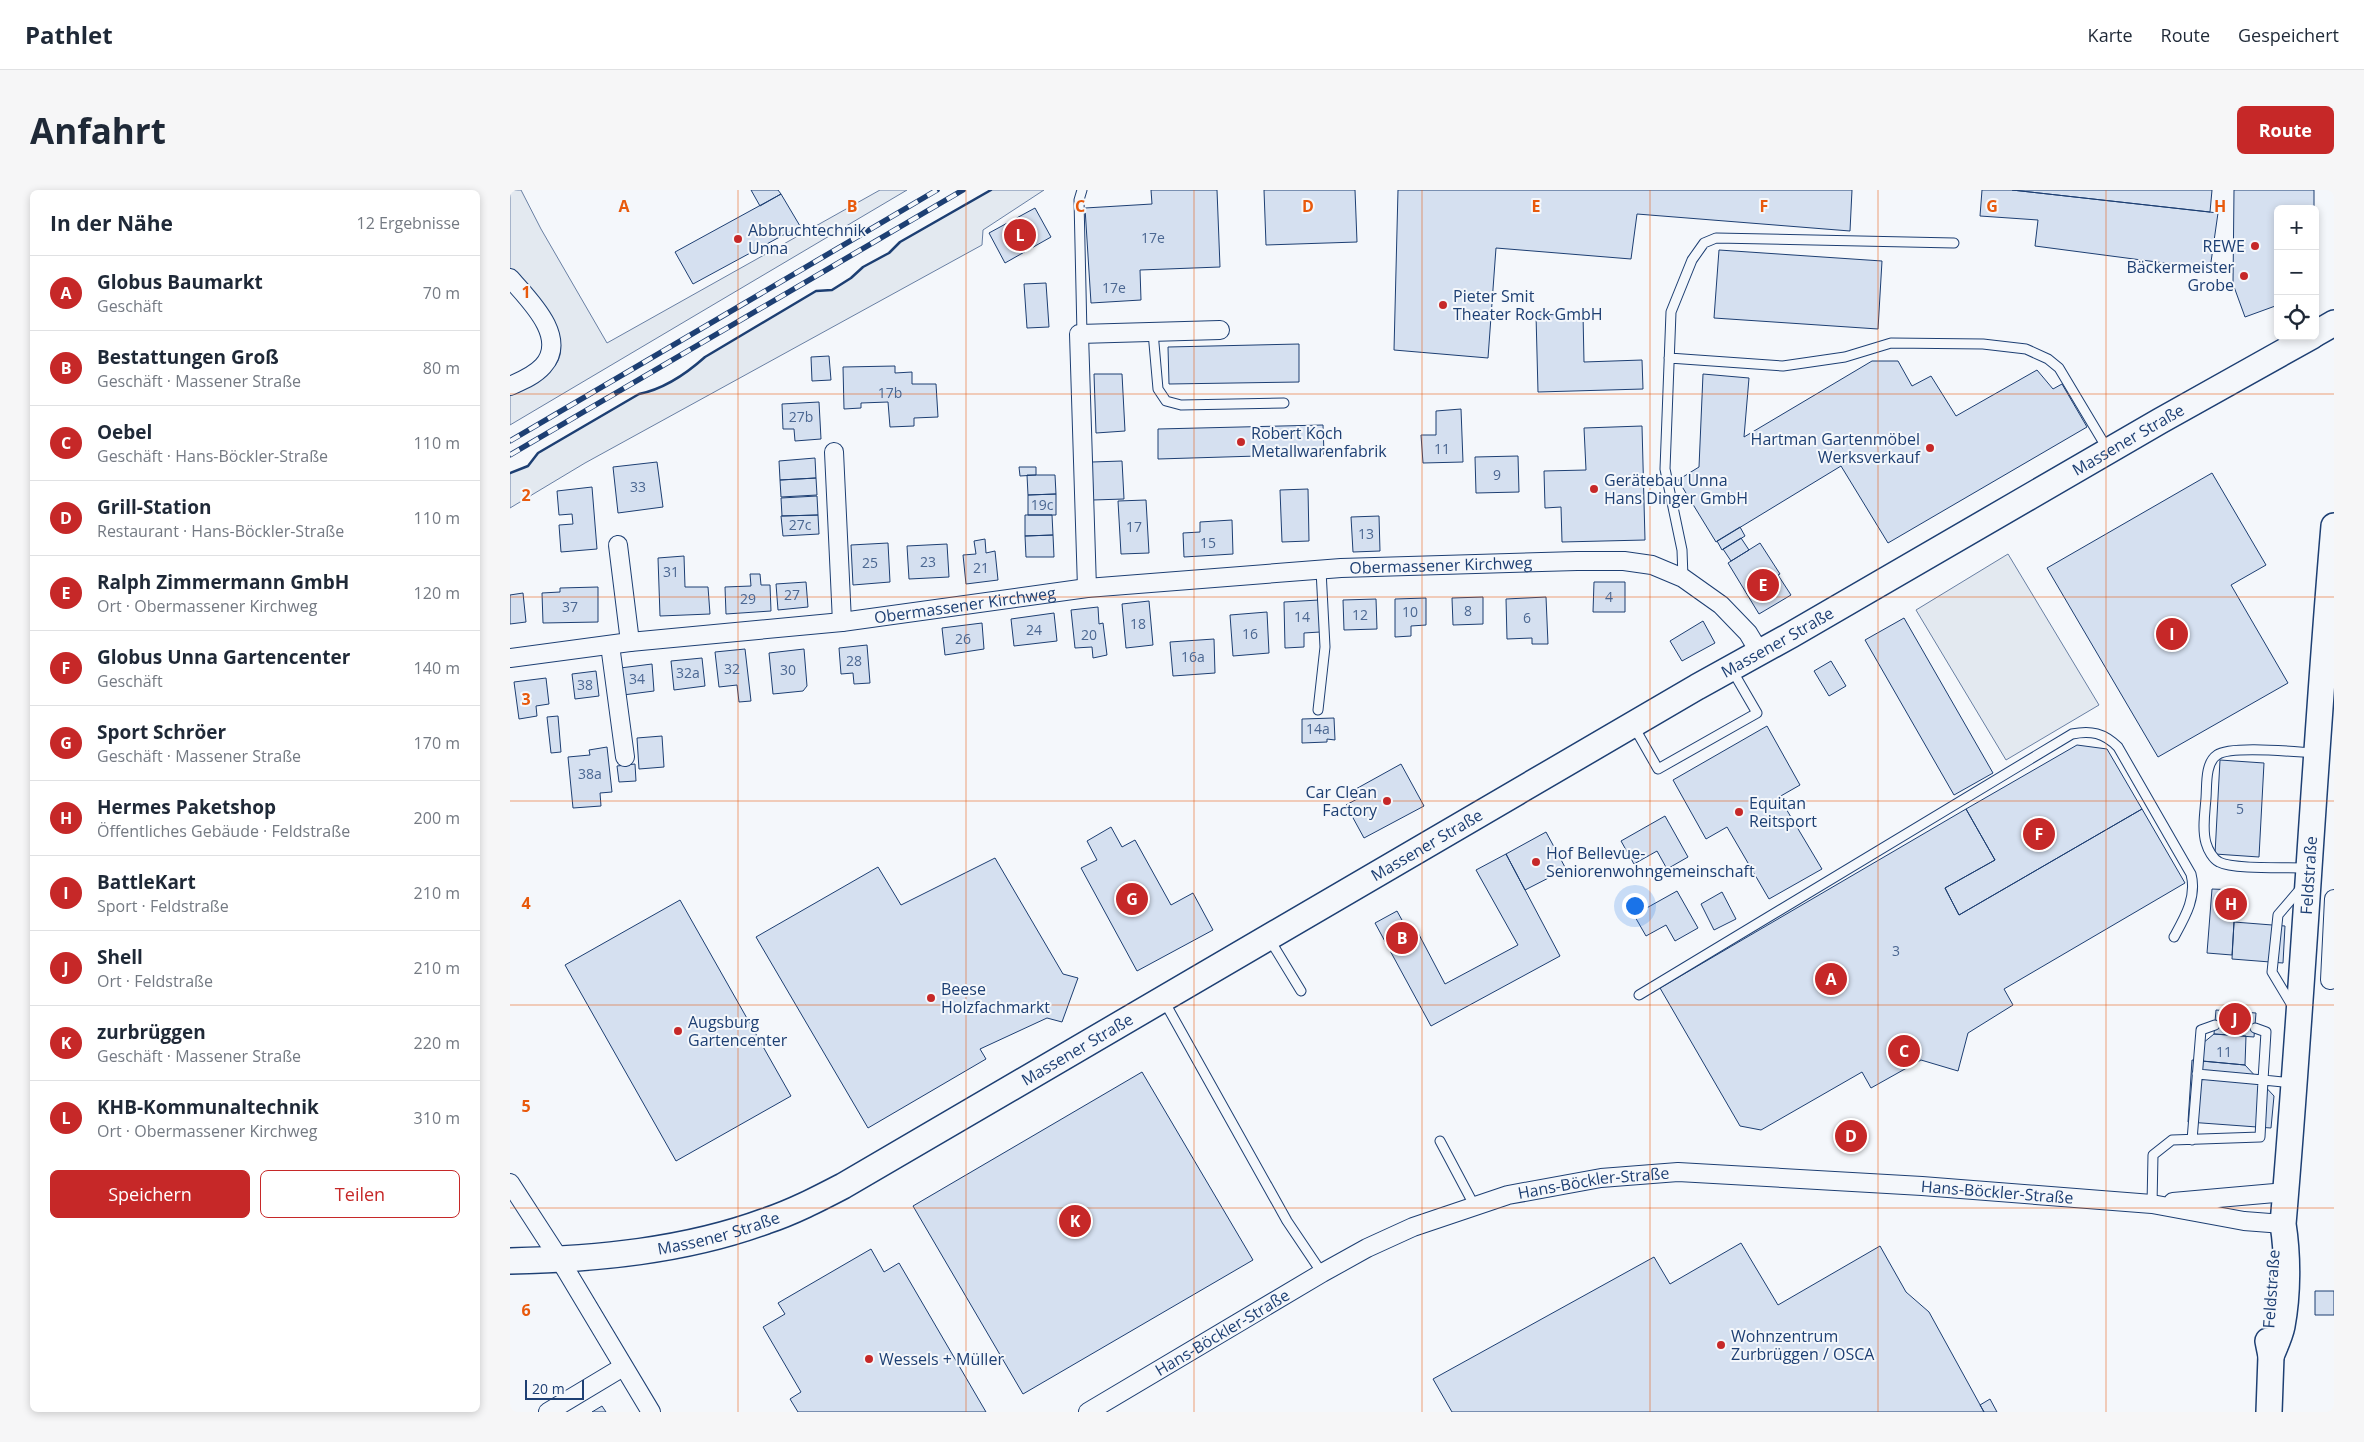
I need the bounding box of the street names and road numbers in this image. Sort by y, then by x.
street label: Massener Straße [2068,399,2188,481]
street label: Obermassener Kirchweg [1349,551,1533,579]
street label: Obermassener Kirchweg [873,581,1057,628]
street label: Massener Straße [1717,602,1838,683]
street label: Massener Straße [1367,804,1487,886]
street label: Feldstraße [2295,835,2322,915]
street label: Massener Straße [1017,1008,1137,1091]
street label: Hans-Böckler-Straße [1516,1162,1670,1204]
street label: Hans-Böckler-Straße [1920,1175,2074,1209]
street label: Massener Straße [656,1206,783,1260]
street label: Feldstraße [2257,1249,2285,1329]
street label: Hans-Böckler-Straße [1151,1284,1293,1381]

